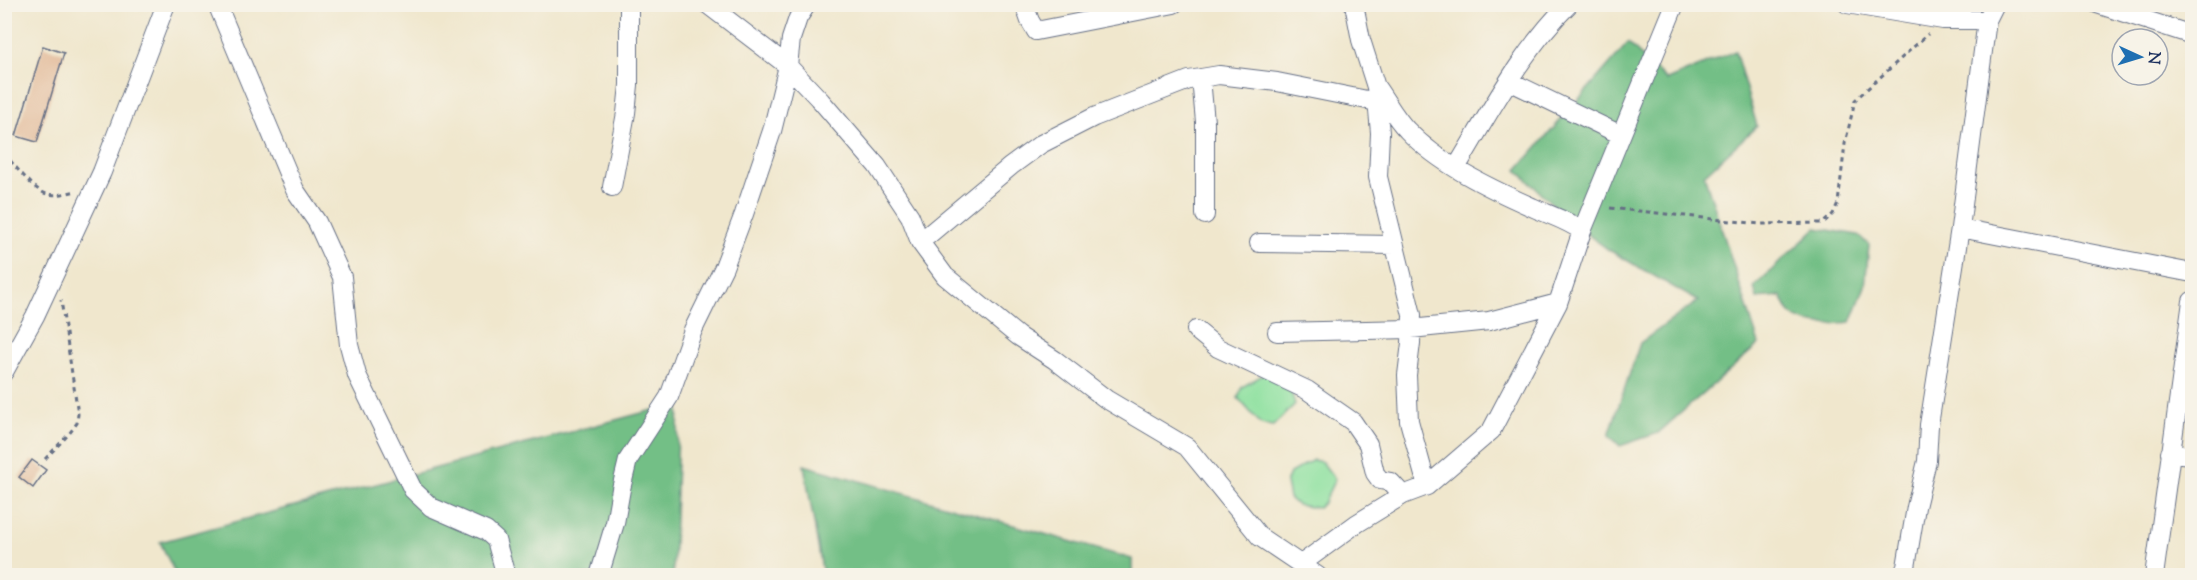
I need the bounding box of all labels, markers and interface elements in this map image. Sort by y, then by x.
north arrow [2110,27,2170,87]
text: N [2141,51,2164,65]

